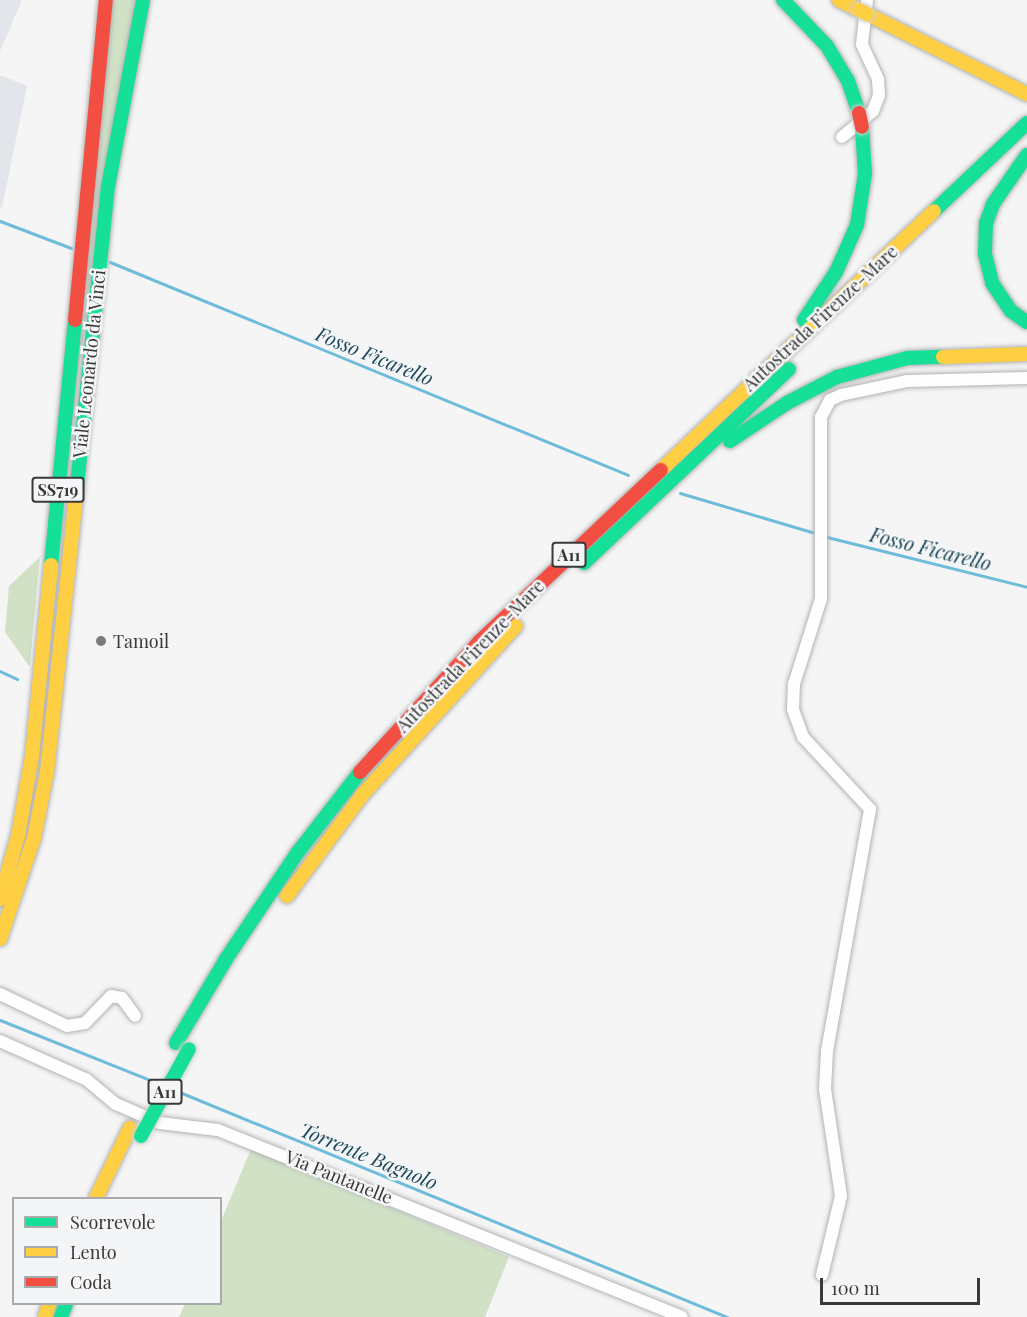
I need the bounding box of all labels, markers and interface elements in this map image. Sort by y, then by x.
street label: Autostrada Firenze-Mare [738,241,902,395]
street label: Viale Leonardo da Vinci [68,268,110,460]
water label: Fosso Ficarello [313,321,437,389]
road number: SS719 [31,477,85,503]
water label: Fosso Ficarello [868,521,994,575]
road number: A11 [551,542,587,568]
street label: Autostrada Firenze-Mare [391,575,549,737]
place label: Tamoil [113,630,169,652]
marker: Tamoil [94,634,108,648]
road number: A11 [147,1079,183,1105]
water label: Torrente Bagnolo [297,1116,441,1194]
street label: Via Pantanelle [282,1146,396,1208]
legend [12,1197,222,1305]
text: Scorrevole [70,1210,155,1234]
text: Lento [70,1240,117,1264]
scale bar [823,1266,984,1304]
text: Coda [70,1270,112,1294]
text: 100 m [831,1276,880,1300]

